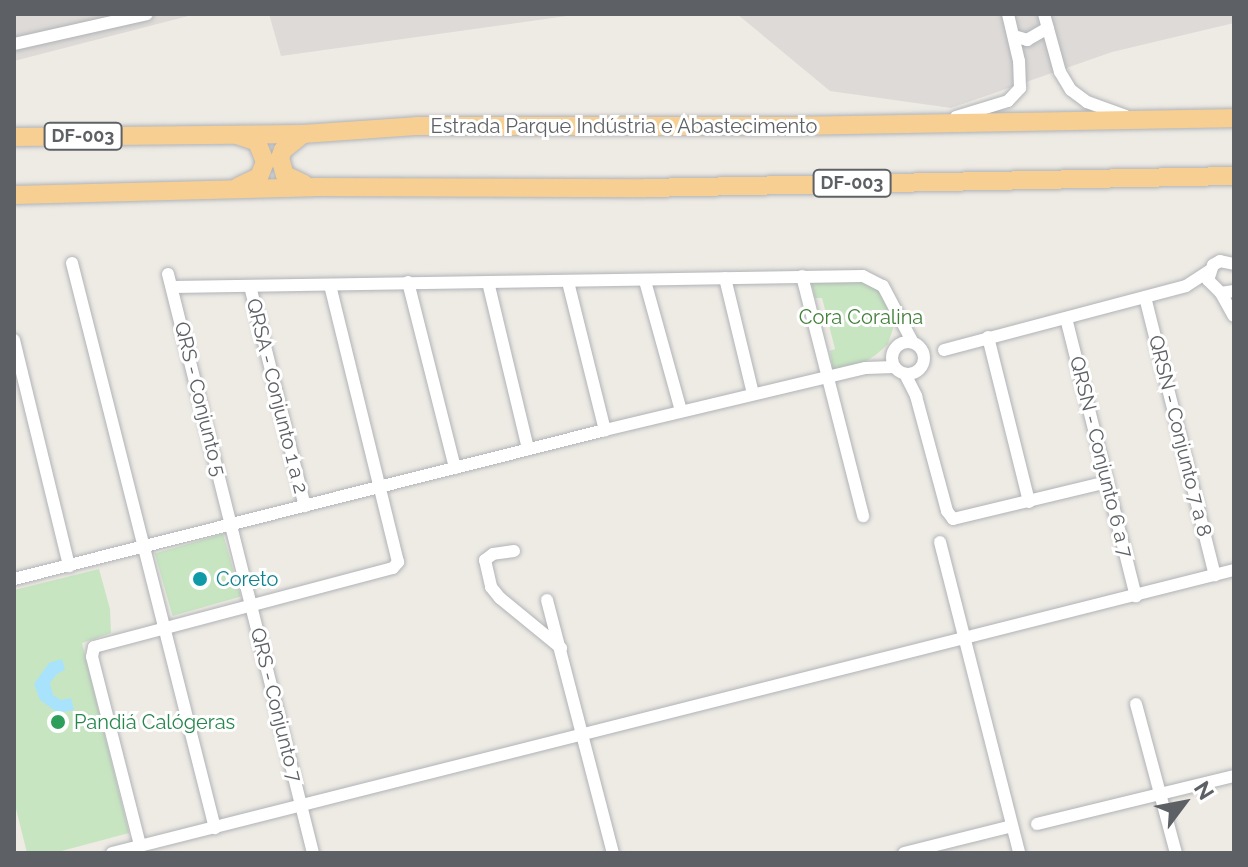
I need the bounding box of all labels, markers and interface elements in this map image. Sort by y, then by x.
street label: Estrada Parque Indústria e Abastecimento [430,114,818,138]
road number: DF-003 [43,122,123,150]
road number: DF-003 [812,169,892,197]
street label: QRSA - Conjunto 1 a 2 [241,296,313,496]
park label: Cora Coralina [799,305,923,329]
street label: QRS - Conjunto 5 [169,319,231,479]
street label: QRSN - Conjunto 7 a 8 [1143,333,1217,539]
street label: QRSN - Conjunto 6 a 7 [1064,354,1138,560]
place label: Coreto [216,567,278,591]
marker: Coreto [191,570,209,588]
street label: QRS - Conjunto 7 [245,625,307,785]
place label: Pandiá Calógeras [74,710,235,734]
marker: Pandiá Calógeras [49,713,67,731]
north arrow [1144,763,1224,843]
text: N [1189,776,1220,804]

